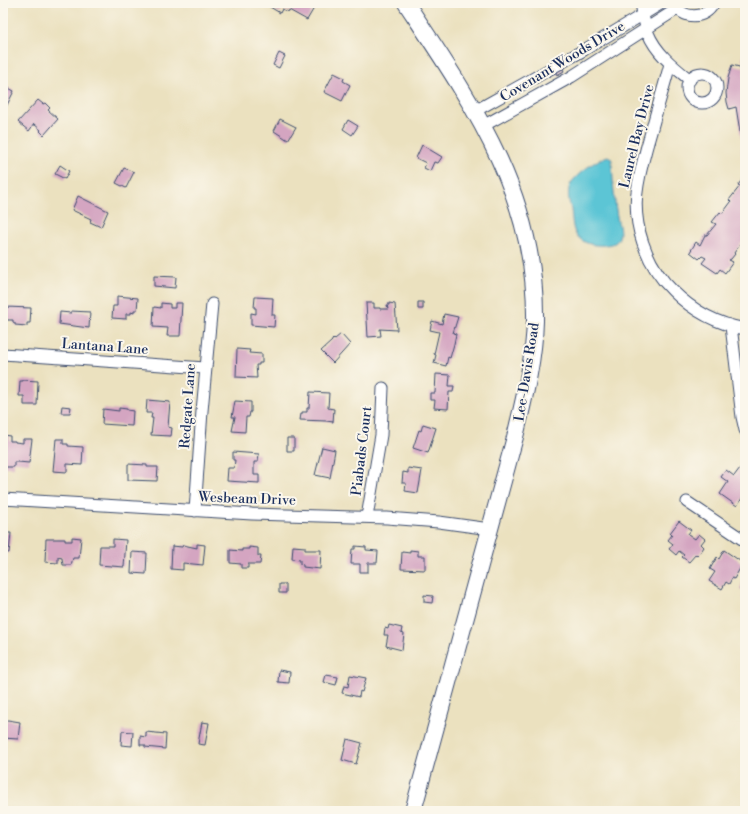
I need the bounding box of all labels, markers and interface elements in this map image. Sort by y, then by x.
street label: Covenant Woods Drive [497,17,628,106]
street label: Laurel Bay Drive [615,82,659,190]
street label: Lee-Davis Road [510,321,544,423]
street label: Lantana Lane [61,335,149,359]
street label: Redgate Lane [176,363,200,449]
street label: Piabads Court [348,405,376,497]
street label: Wesbeam Drive [197,488,296,510]

